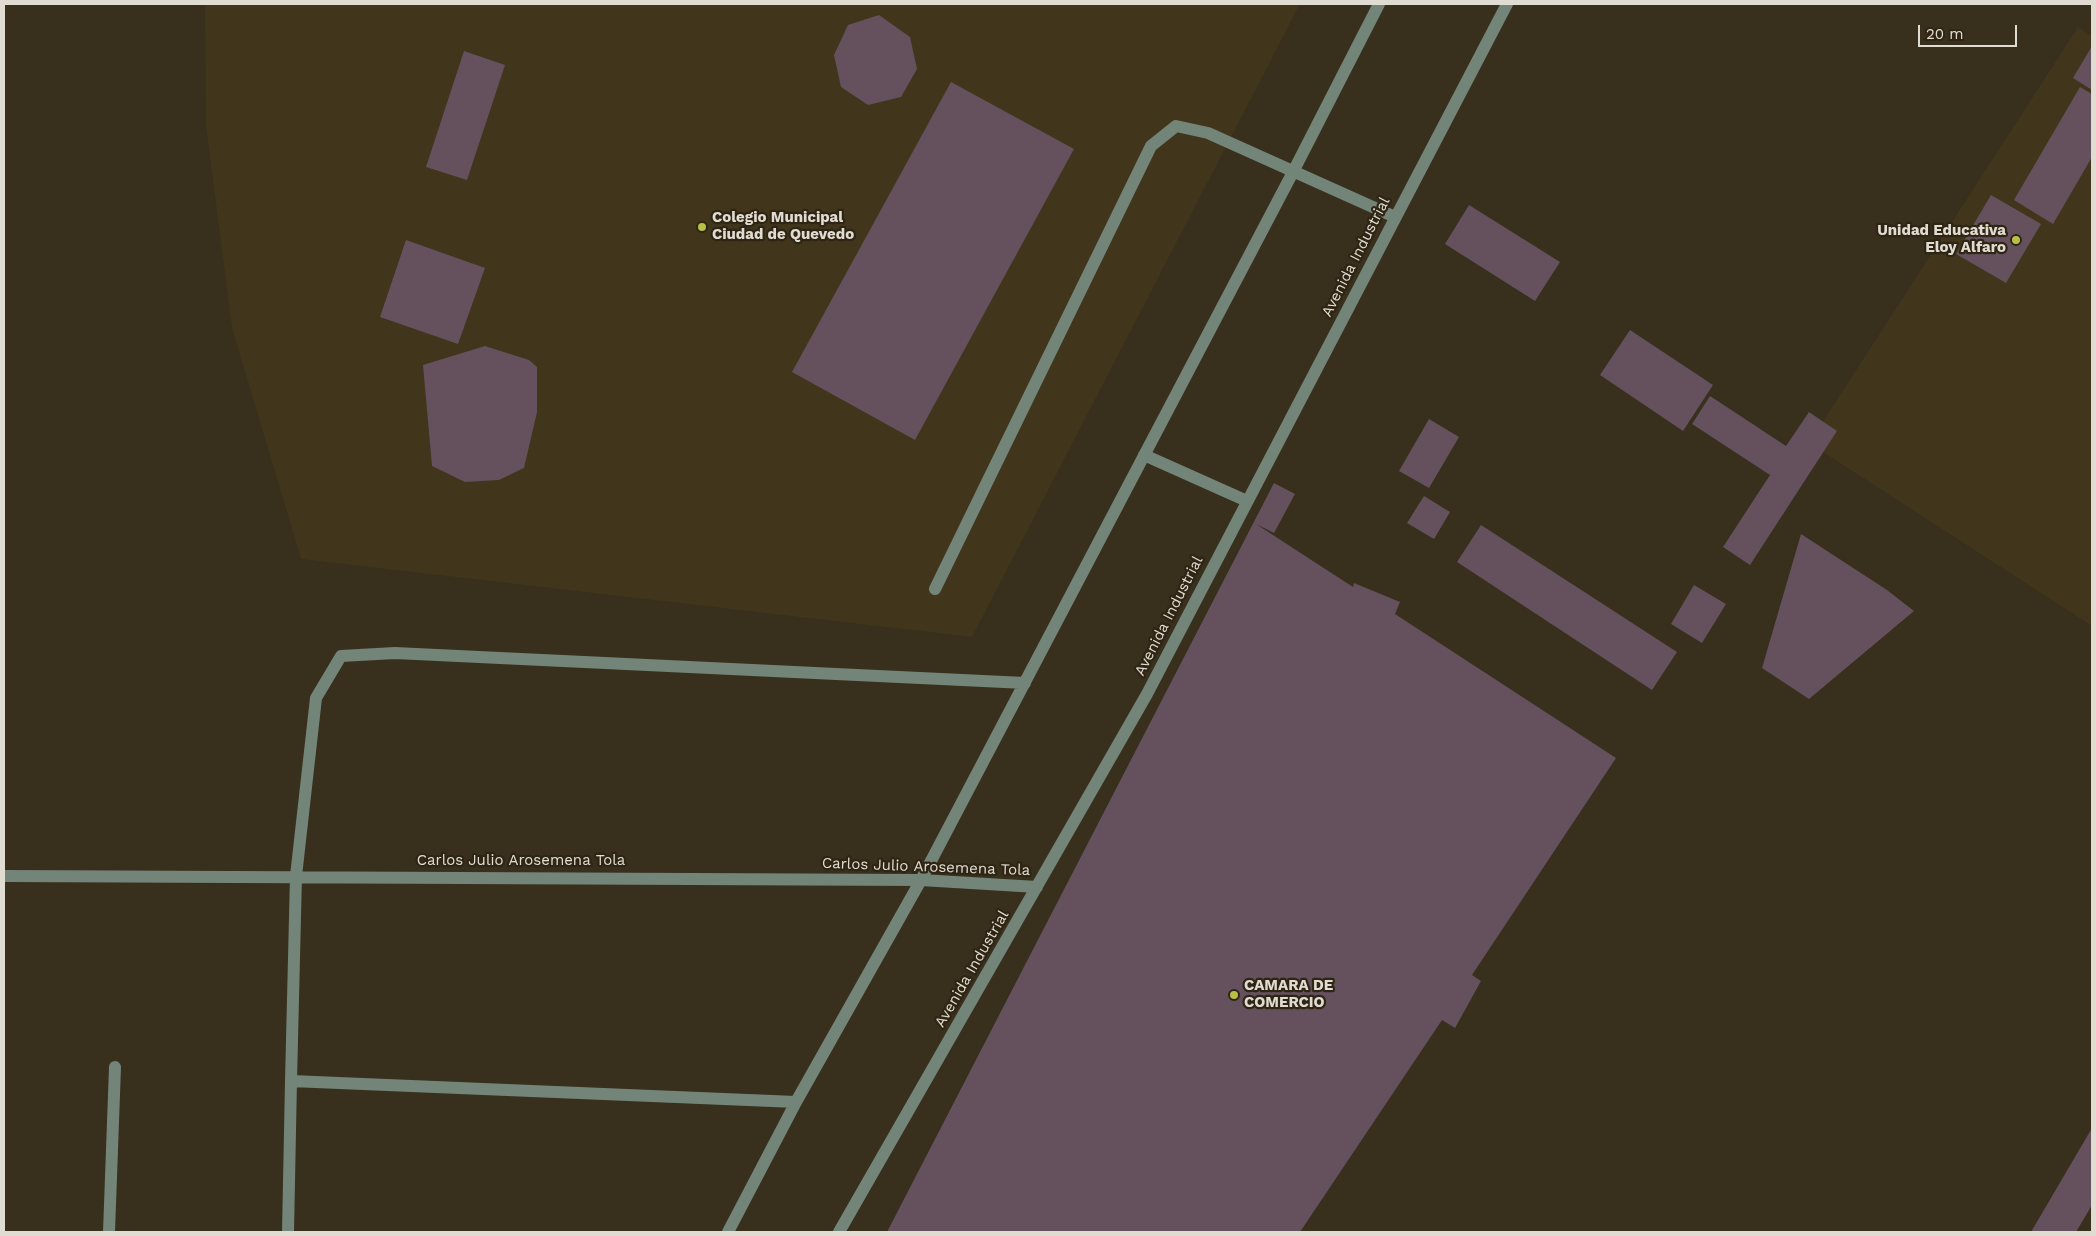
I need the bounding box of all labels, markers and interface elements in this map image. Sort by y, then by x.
scale bar [1921,15,2020,47]
text: 20 m [1926,25,1964,43]
street label: Avenida Industrial [1318,194,1394,320]
place label: Colegio Municipal Ciudad de Quevedo [712,209,854,244]
marker: Colegio Municipal Ciudad de Quevedo [696,221,708,233]
place label: Unidad Educativa Eloy Alfaro [1877,222,2006,257]
marker: Unidad Educativa Eloy Alfaro [2010,234,2022,246]
street label: Avenida Industrial [1131,553,1207,679]
street label: Carlos Julio Arosemena Tola [417,852,625,870]
street label: Carlos Julio Arosemena Tola [822,854,1030,880]
street label: Avenida Industrial [931,907,1013,1031]
place label: CAMARA DE COMERCIO [1244,977,1333,1012]
marker: CAMARA DE COMERCIO [1228,989,1240,1001]

